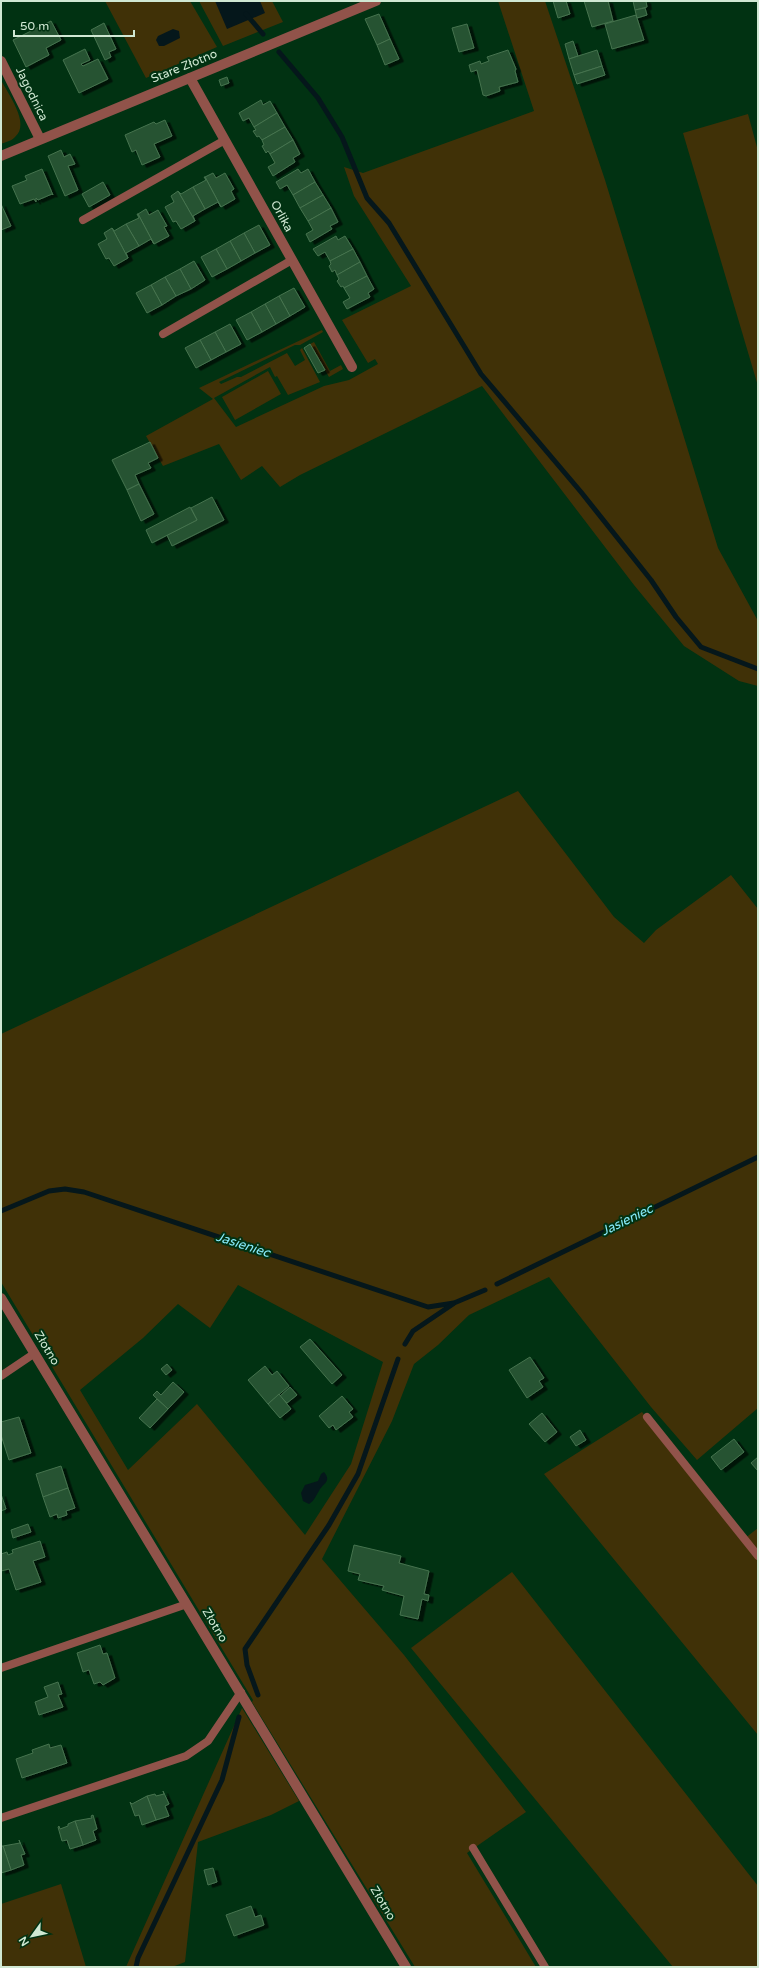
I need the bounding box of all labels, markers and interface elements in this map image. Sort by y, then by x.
scale bar [14,12,134,38]
text: 50 m [20,19,49,33]
street label: Stare Złotno [149,46,219,86]
street label: Jagodnica [13,65,51,123]
street label: Orlika [268,198,296,234]
water label: Jasieniec [598,1200,656,1239]
water label: Jasieniec [214,1229,273,1262]
street label: Złotno [31,1328,63,1368]
street label: Złotno [199,1605,231,1645]
street label: Złotno [367,1883,399,1923]
north arrow [12,1916,52,1956]
text: N [16,1934,32,1948]

